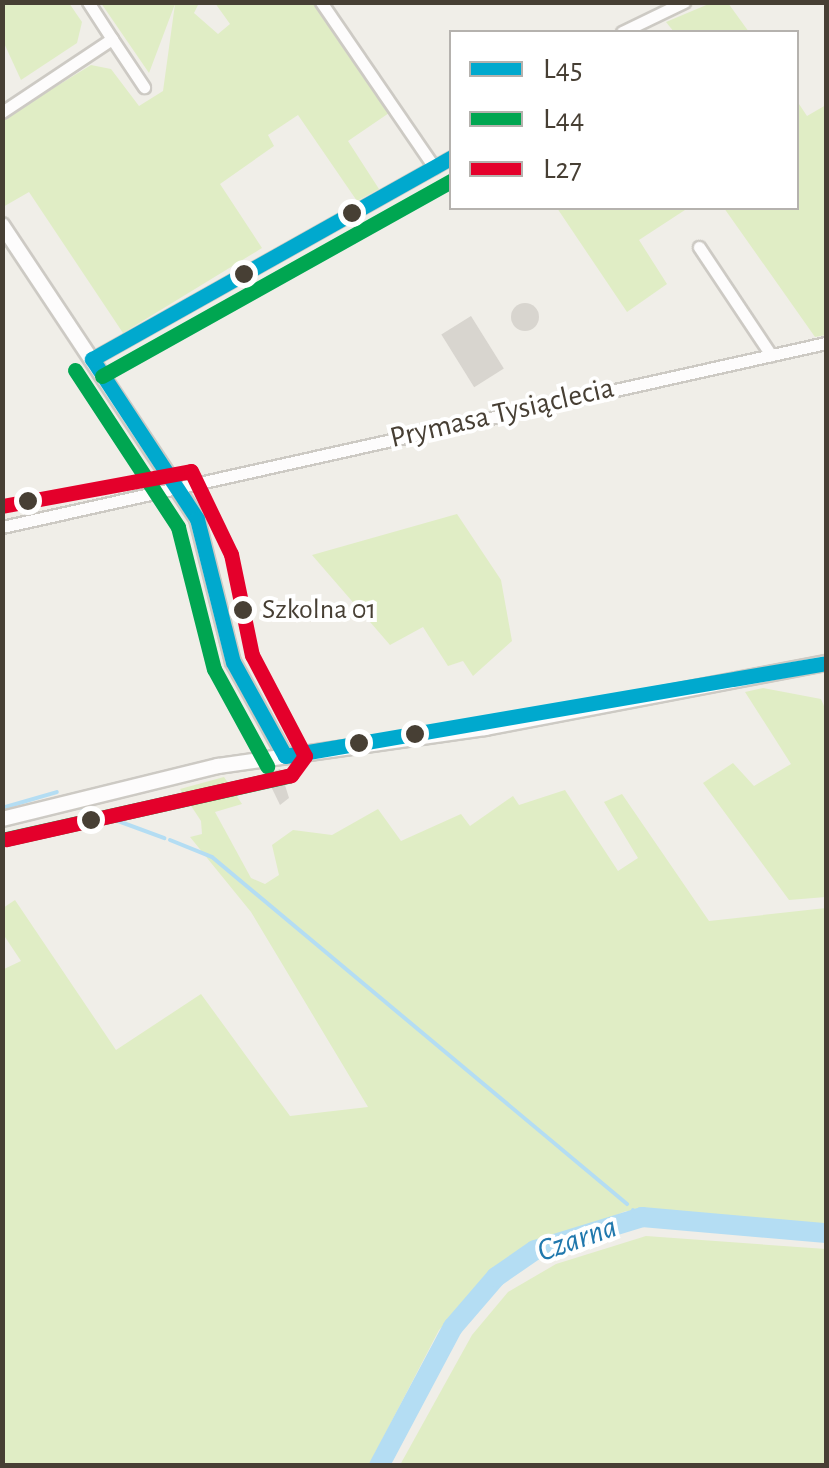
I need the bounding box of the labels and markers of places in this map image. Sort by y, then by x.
unlabelled marker [342,203,362,223]
unlabelled marker [234,264,254,284]
unlabelled marker [18,491,38,511]
place label: Szkolna 01 [262,593,376,627]
marker: Szkolna 01 [233,600,253,620]
unlabelled marker [405,724,425,744]
unlabelled marker [349,733,369,753]
unlabelled marker [81,810,101,830]

